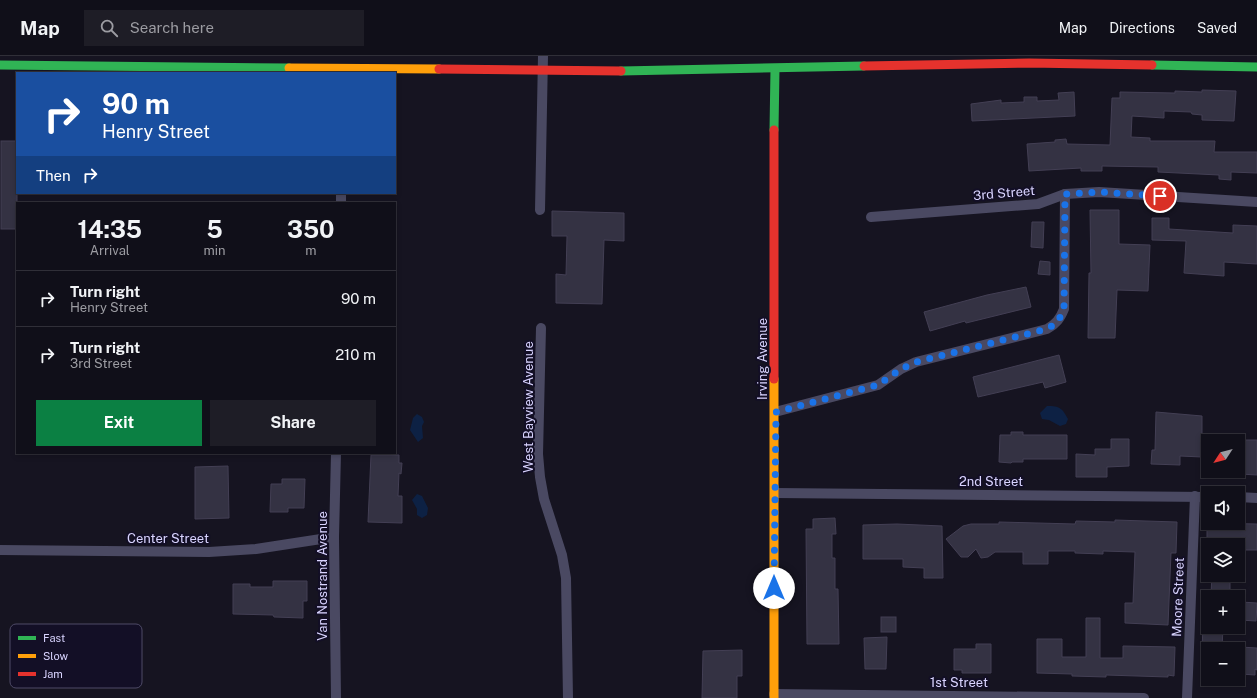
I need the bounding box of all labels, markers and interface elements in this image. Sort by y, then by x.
search box [84,10,364,46]
text: Map [20,17,60,39]
icon: search [98,17,120,39]
text: Search here [130,19,214,36]
text: Map [1059,20,1087,36]
text: Directions [1109,20,1175,36]
text: Saved [1197,20,1237,36]
text: 90 m [102,87,170,120]
icon: right [36,88,88,140]
text: Henry Street [102,121,210,142]
icon: right [79,164,101,186]
text: Then [36,167,71,184]
pin [1143,179,1177,213]
street label: 3rd Street [972,183,1036,203]
icon: arrive [1149,185,1171,207]
text: 14:35 [77,215,142,243]
text: 5 [206,215,223,243]
text: 350 [287,215,335,243]
text: Arrival [90,243,130,258]
text: min [203,243,226,258]
text: m [305,243,316,258]
text: Turn right [70,283,140,300]
icon: right [36,288,58,310]
text: 90 m [341,290,376,307]
text: Henry Street [70,300,148,315]
street label: Irving Avenue [755,318,770,400]
text: Turn right [70,339,140,356]
street label: West Bayview Avenue [521,341,536,473]
icon: right [36,344,58,366]
text: 210 m [335,346,376,363]
text: 3rd Street [70,356,132,371]
button: Exit [36,400,202,446]
button: Share [210,400,376,446]
north arrow [1201,434,1245,478]
map controls [1201,434,1245,686]
street label: 2nd Street [959,474,1023,489]
button: sound [1201,486,1245,530]
street label: Van Nostrand Avenue [315,511,330,641]
street label: Center Street [127,531,209,546]
button: layers [1201,538,1245,582]
street label: Moore Street [1169,557,1187,637]
position arrow [753,567,795,609]
button: + [1201,590,1245,634]
legend [10,624,142,688]
text: Fast [43,632,65,644]
button: − [1201,642,1245,686]
text: Slow [43,650,69,662]
text: Jam [43,668,63,680]
street label: 1st Street [930,675,988,690]

